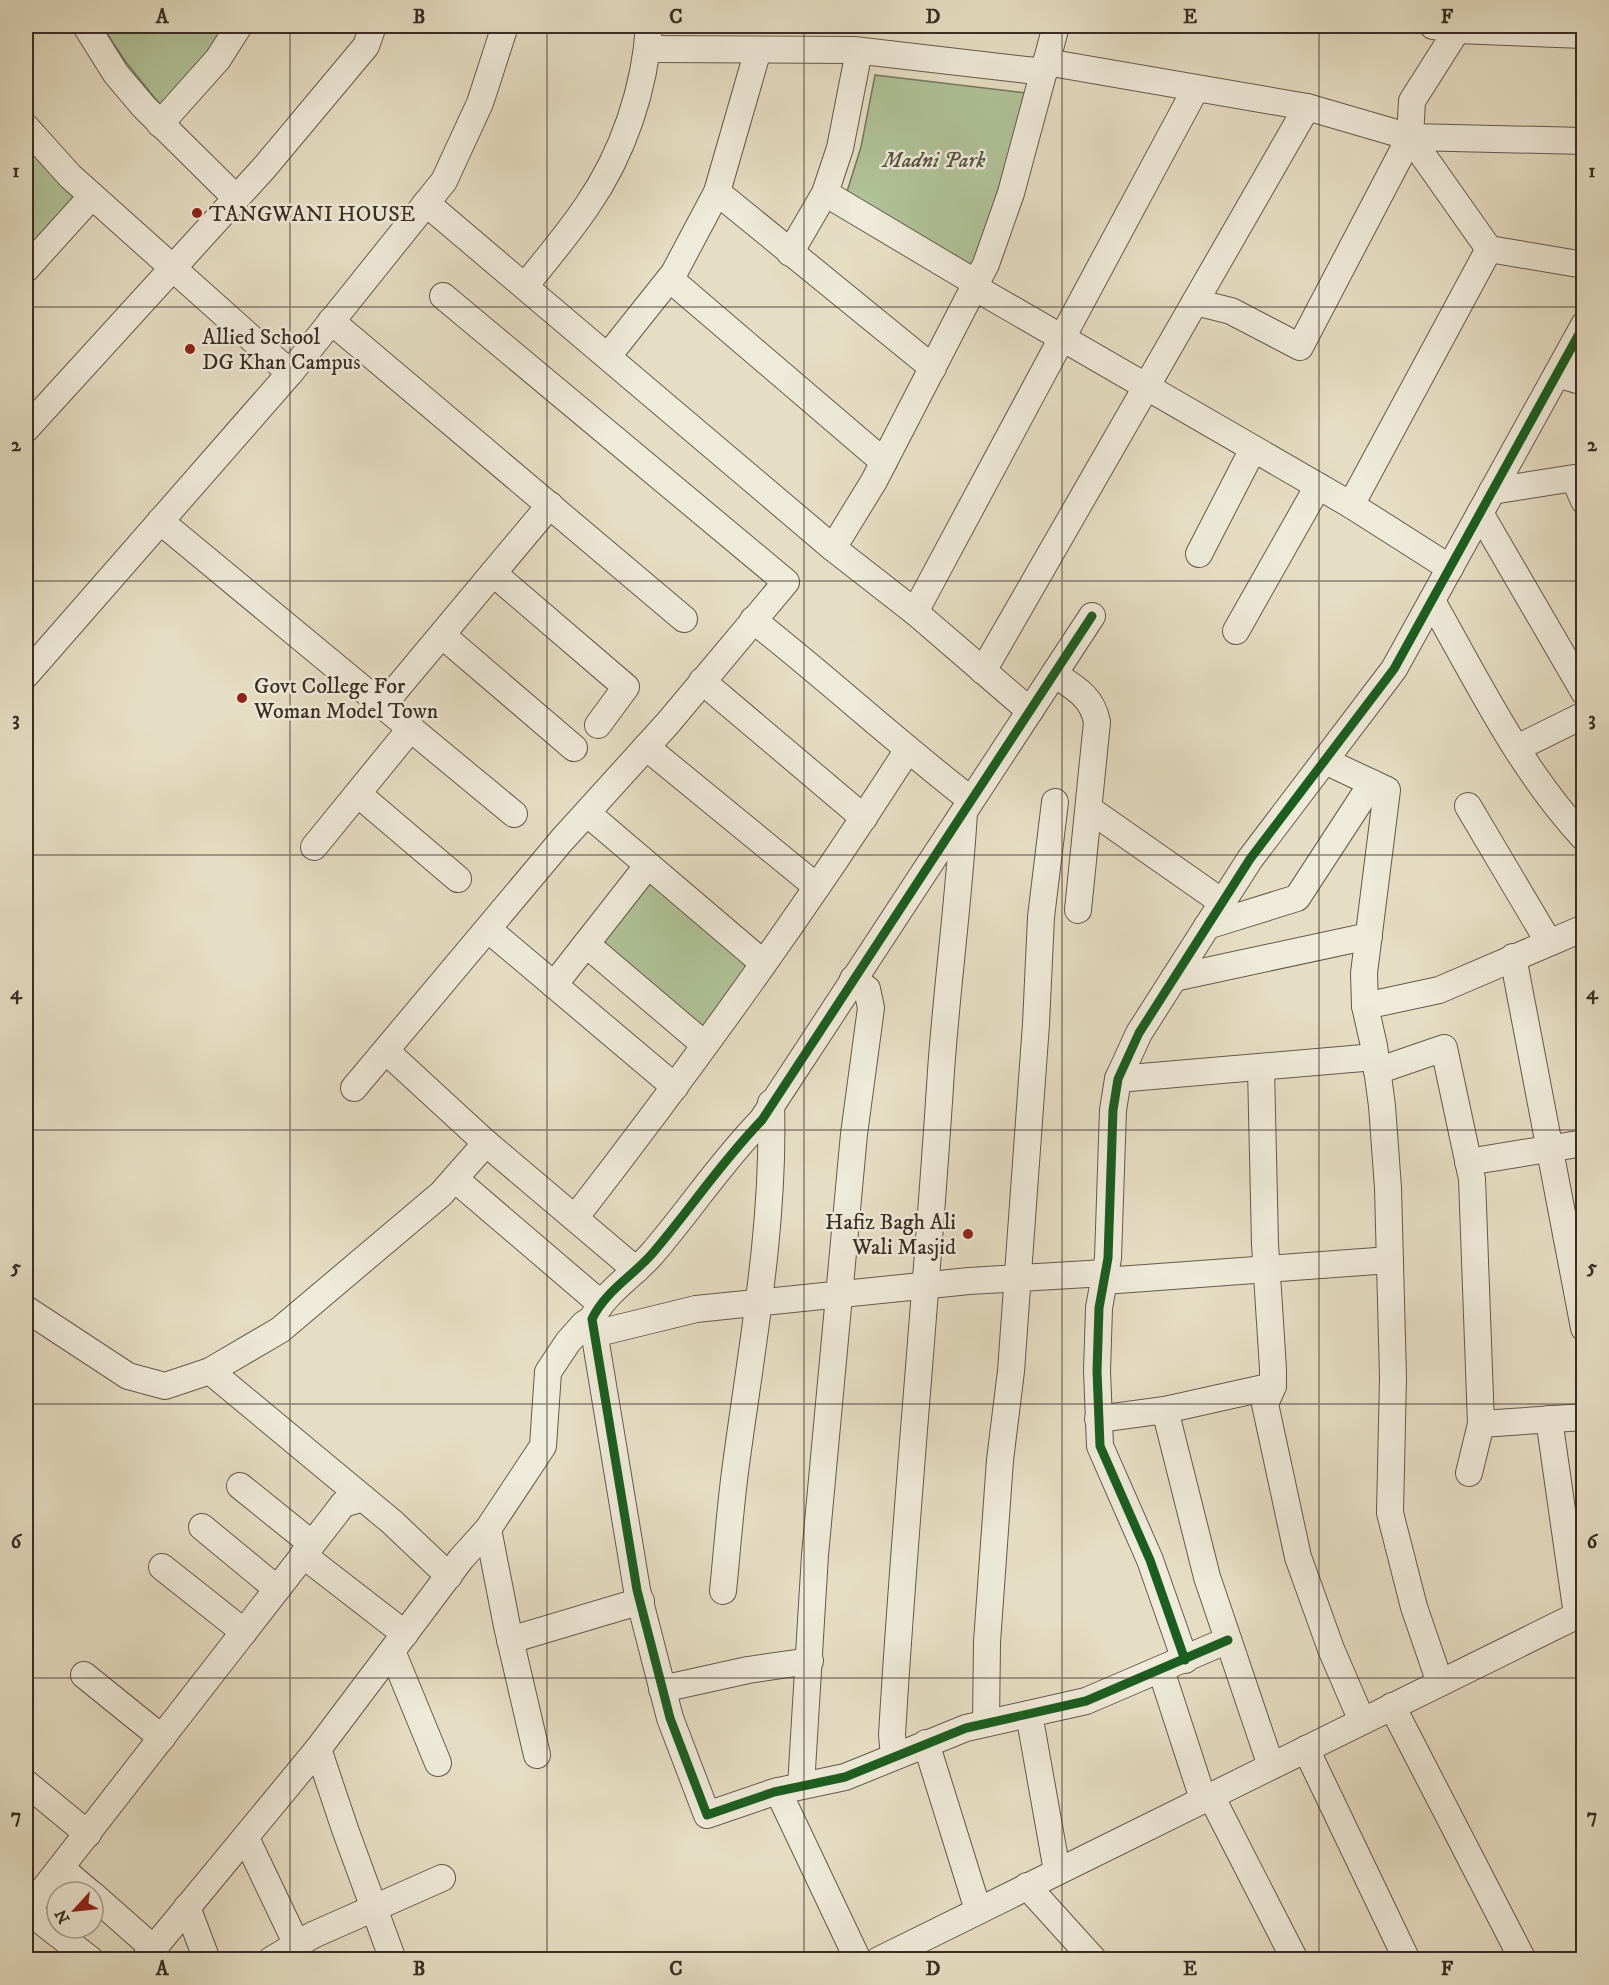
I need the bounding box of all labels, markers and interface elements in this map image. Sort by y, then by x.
text: A [155,5,170,30]
text: B [413,5,425,30]
text: C [669,5,683,30]
text: D [926,5,941,30]
text: E [1183,5,1197,30]
text: F [1441,5,1454,30]
park label: Madni Park [880,147,986,174]
text: 1 [12,159,20,184]
text: 1 [1588,159,1596,184]
place label: TANGWANI HOUSE [209,201,415,228]
marker: TANGWANI HOUSE [190,206,204,220]
place label: Allied School DG Khan Campus [202,324,361,376]
marker: Allied School DG Khan Campus [183,342,197,356]
text: 2 [11,433,22,458]
text: 2 [1587,433,1598,458]
place label: Govt College For Woman Model Town [253,673,439,725]
marker: Govt College For Woman Model Town [235,691,249,705]
text: 3 [12,707,20,732]
text: 3 [1588,707,1596,732]
text: 4 [10,981,23,1006]
text: 4 [1586,981,1599,1006]
place label: Hafiz Bagh Ali Wali Masjid [825,1209,956,1261]
marker: Hafiz Bagh Ali Wali Masjid [961,1227,975,1241]
text: 5 [10,1255,21,1280]
text: 5 [1586,1255,1597,1280]
text: 6 [11,1530,23,1555]
text: 6 [1587,1530,1599,1555]
text: 7 [11,1804,21,1829]
text: 7 [1587,1804,1597,1829]
north arrow [45,1880,105,1940]
text: N [51,1906,74,1927]
text: A [155,1957,170,1982]
text: B [413,1957,425,1982]
text: C [669,1957,683,1982]
text: D [926,1957,941,1982]
text: E [1183,1957,1197,1982]
text: F [1441,1957,1454,1982]

